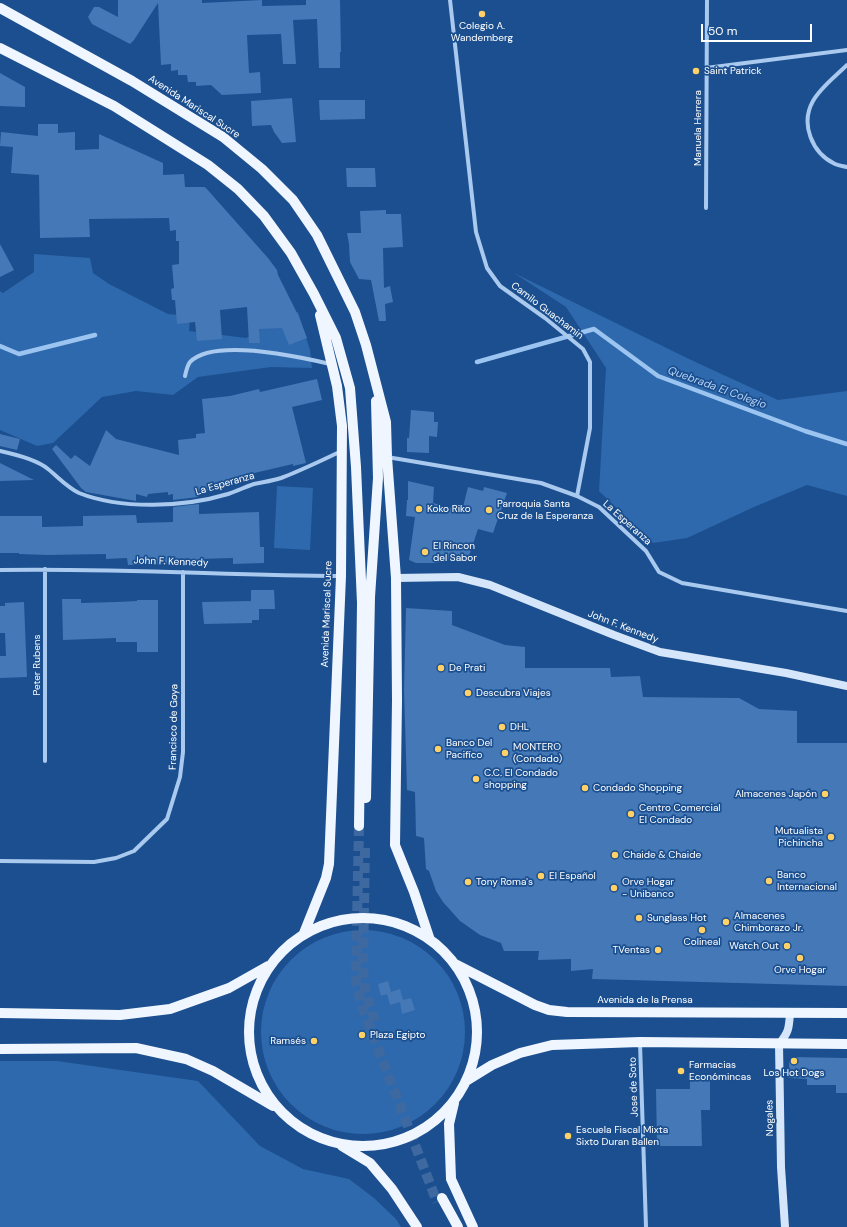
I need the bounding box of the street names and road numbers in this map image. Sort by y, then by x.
street label: Avenida Mariscal Sucre [146,73,242,141]
street label: Manuela Herrera [692,90,704,166]
street label: Camilo Guachamin [508,280,586,342]
street label: La Esperanza [194,470,256,498]
street label: La Esperanza [600,498,654,548]
street label: John F. Kennedy [133,555,209,569]
street label: Avenida Mariscal Sucre [319,560,335,668]
street label: John F. Kennedy [586,608,660,646]
street label: Peter Rubens [31,634,43,696]
street label: Francisco de Goya [167,684,181,770]
street label: Avenida de la Prensa [597,994,693,1006]
street label: Jose de Soto [627,1057,641,1117]
street label: Nogales [764,1100,776,1136]

